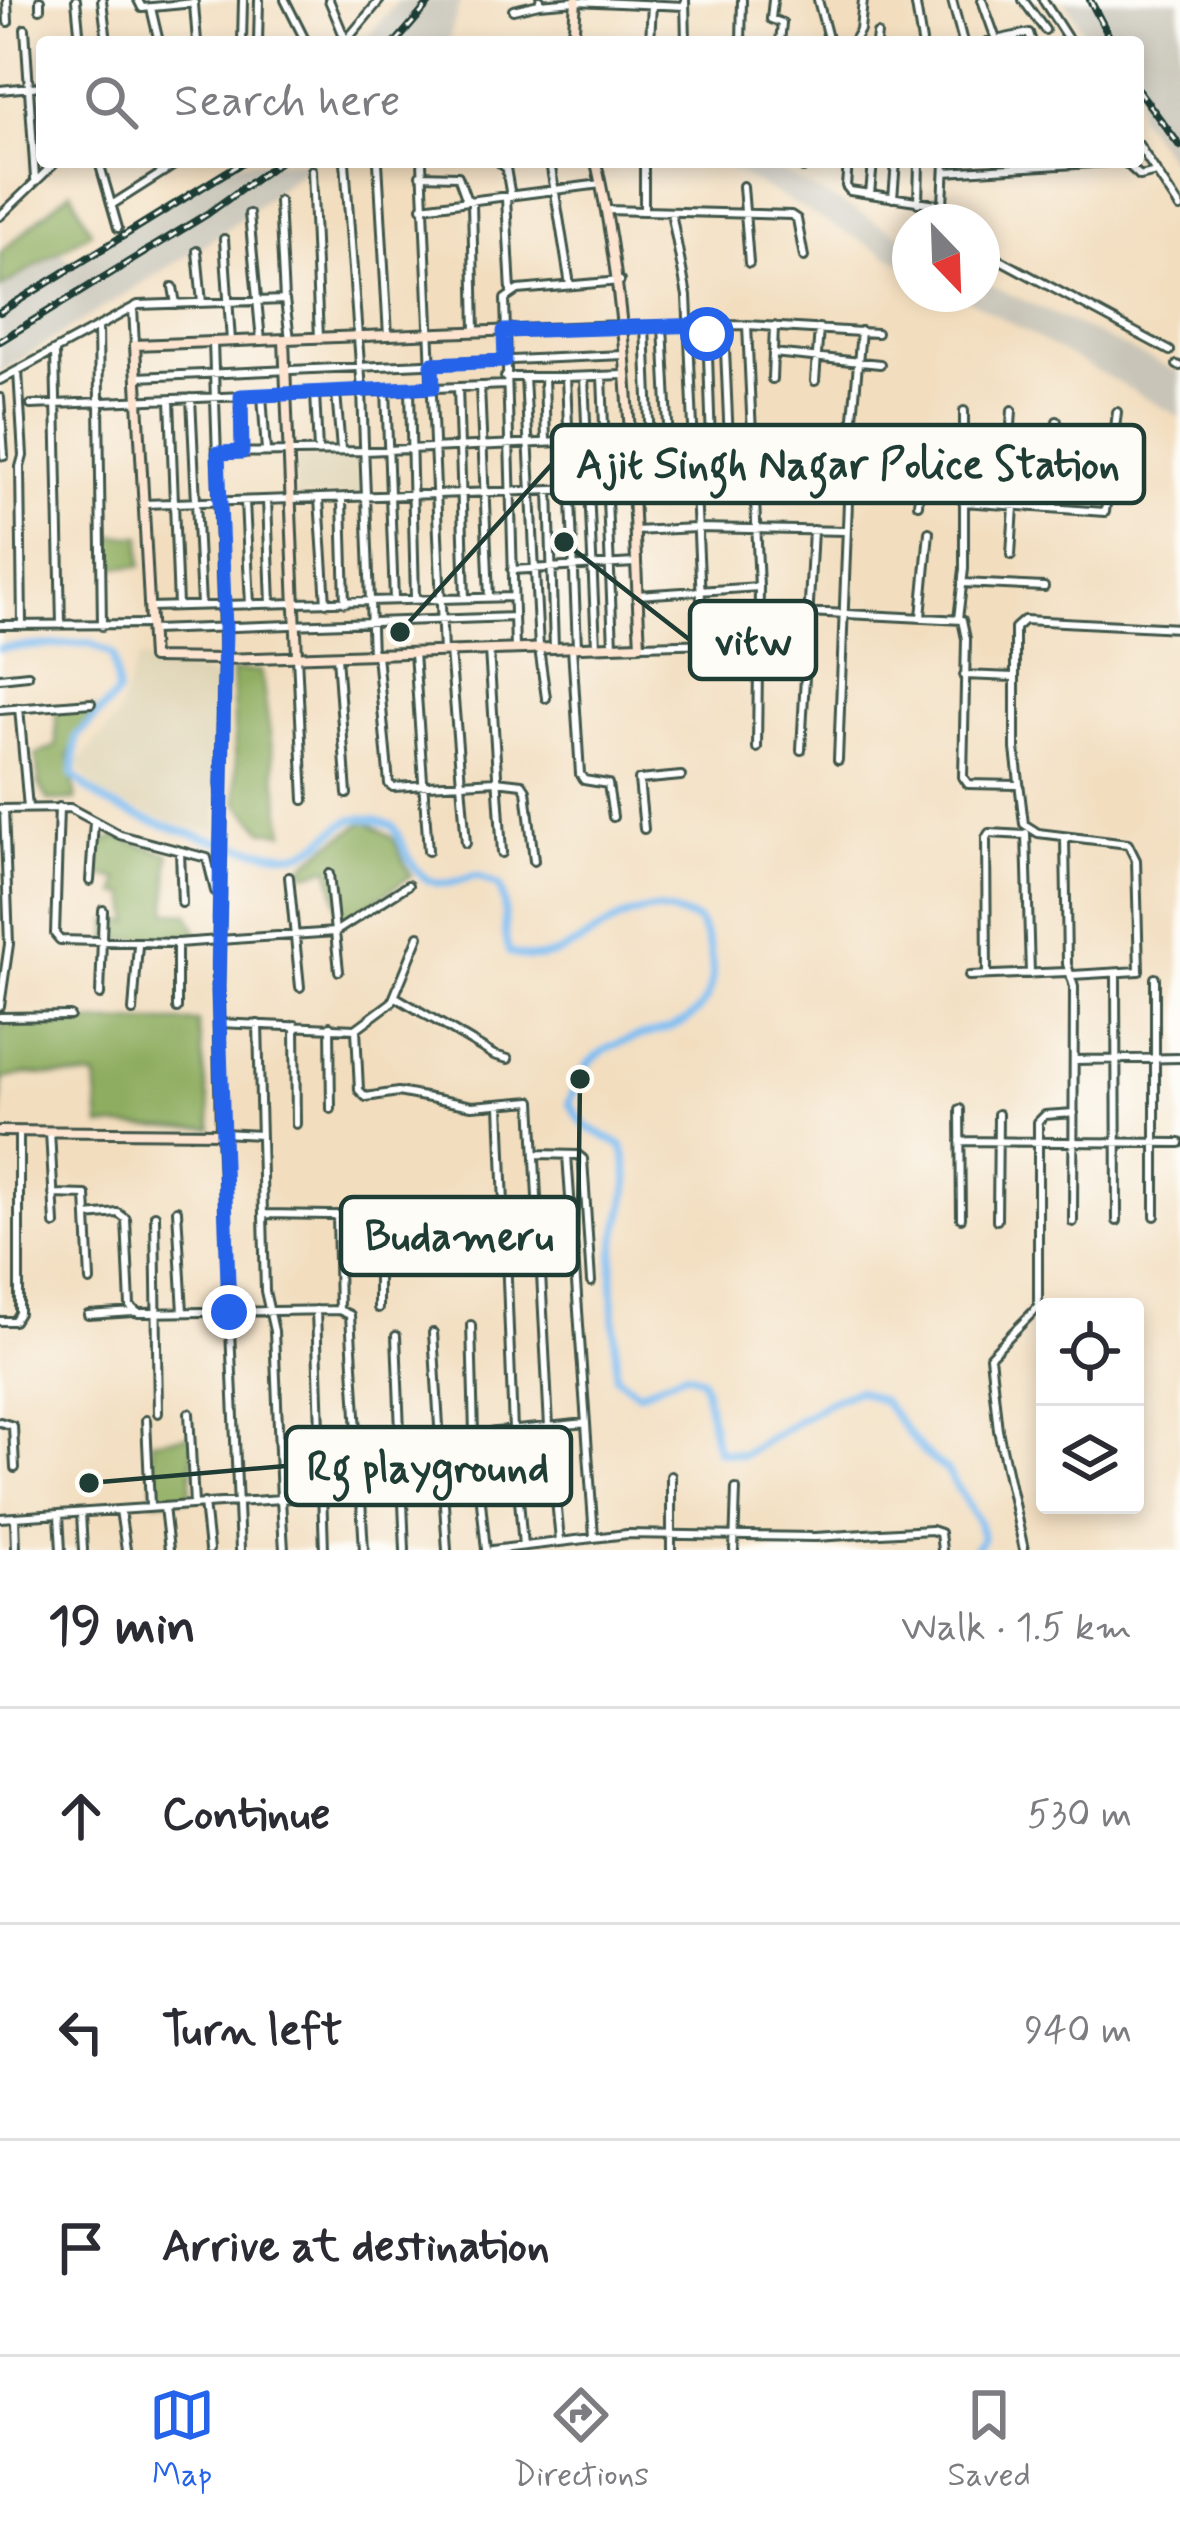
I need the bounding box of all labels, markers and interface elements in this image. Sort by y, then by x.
search box [36,36,1144,168]
icon: search [78,69,144,135]
text: Search here [174,73,401,132]
north arrow [892,204,1000,312]
route start [680,307,734,361]
callout: Ajit Singh Nagar Police Station [552,425,1144,503]
text: Ajit Singh Nagar Police Station [576,439,1120,499]
callout: vitw [690,601,816,679]
text: vitw [714,615,792,670]
callout: Budameru [341,1197,578,1275]
text: Budameru [364,1211,554,1266]
route end [202,1285,256,1339]
map controls [1036,1298,1144,1514]
button: locate [1036,1298,1144,1406]
button: layers [1036,1406,1144,1514]
callout: Rg playground [286,1427,571,1505]
text: Rg playground [307,1442,549,1502]
text: 19 min [48,1595,196,1661]
text: Walk · 1.5 km [901,1603,1132,1654]
icon: ahead [48,1783,114,1849]
text: Continue [162,1786,330,1845]
text: 530 m [1027,1790,1132,1841]
icon: left [48,1999,114,2065]
text: Turn left [162,2002,342,2061]
text: 940 m [1024,2006,1132,2057]
icon: arrive [48,2215,114,2281]
text: Arrive at destination [162,2218,550,2277]
tab: Map [149,2382,215,2498]
tab: Directions [513,2382,649,2498]
tab: Saved [947,2382,1031,2498]

